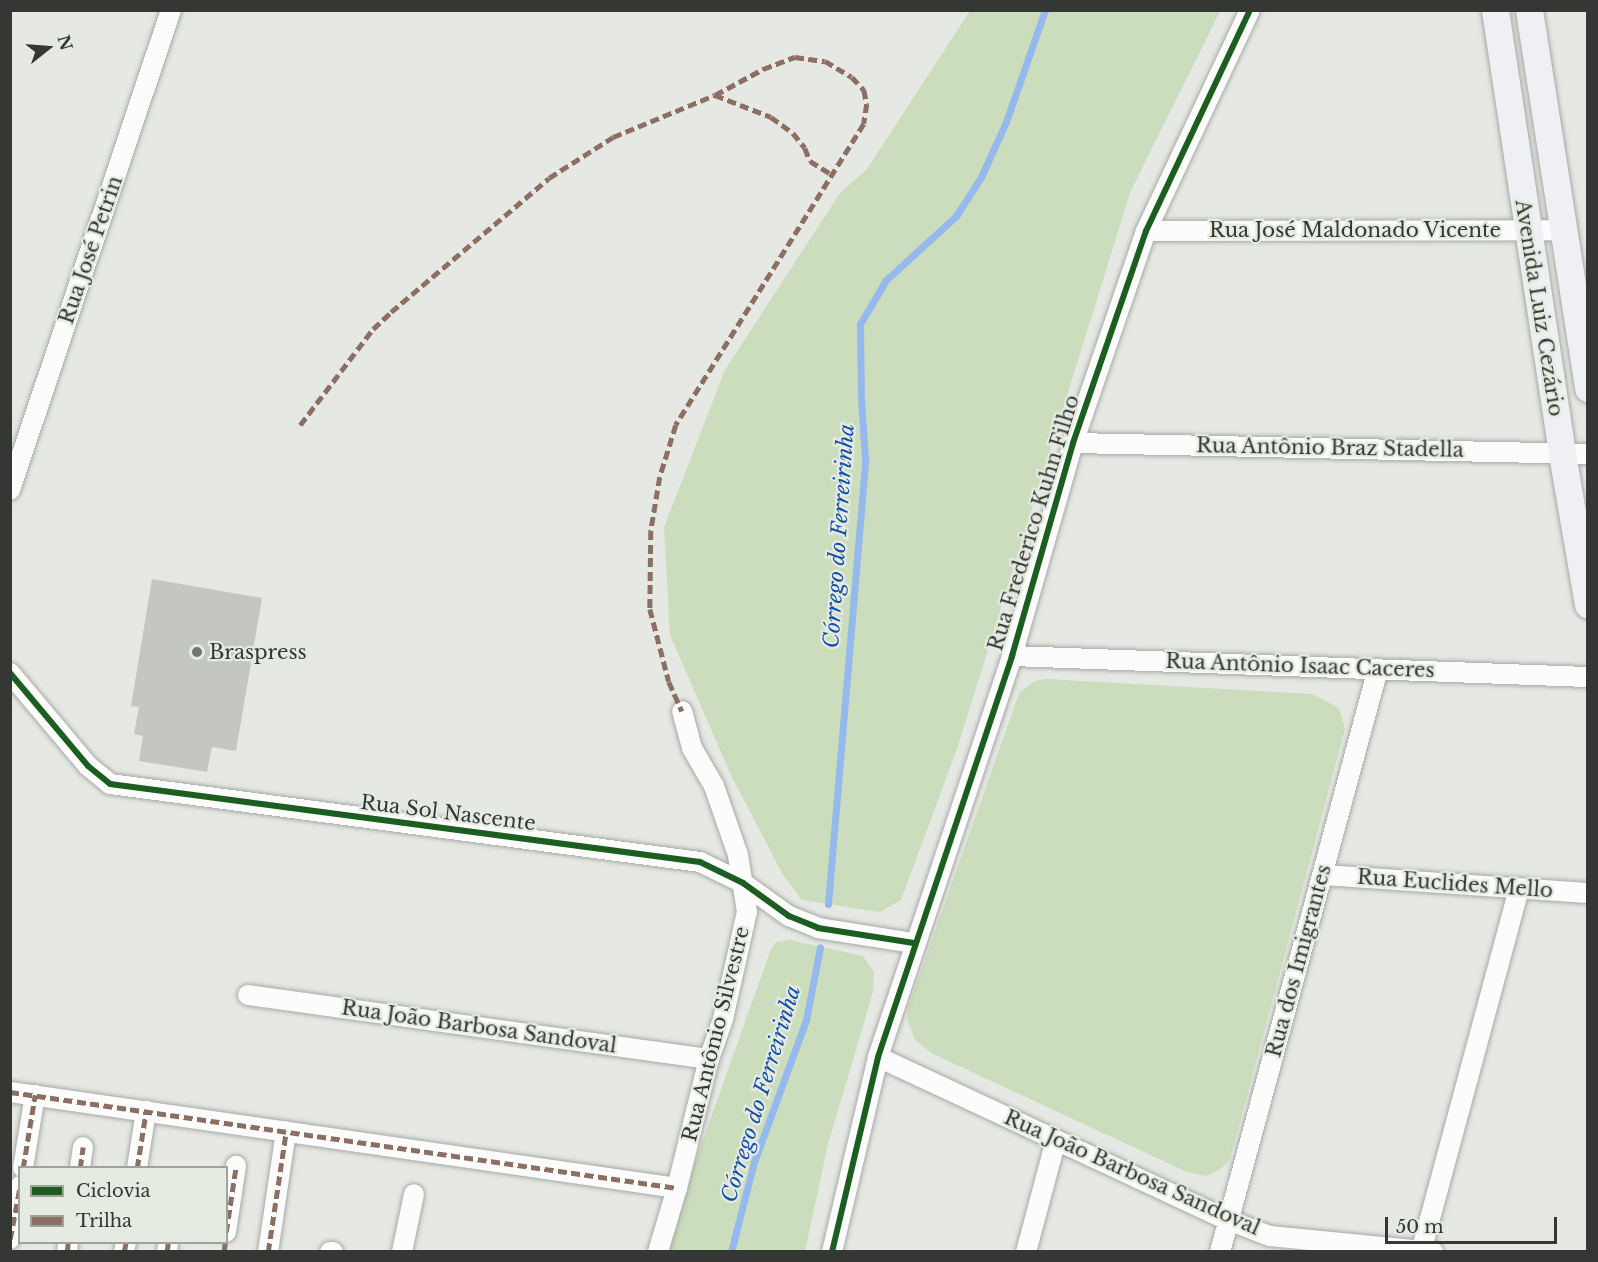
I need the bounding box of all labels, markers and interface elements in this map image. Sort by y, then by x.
north arrow [18,18,78,78]
text: N [53,33,77,53]
street label: Rua José Petrin [54,173,128,327]
street label: Avenida Luiz Cezário [1510,198,1568,418]
street label: Rua José Maldonado Vicente [1208,218,1502,242]
street label: Rua Frederico Kuhn Filho [984,392,1084,654]
water label: Córrego do Ferreirinha [819,423,859,649]
street label: Rua Antônio Braz Stadella [1196,434,1464,462]
place label: Braspress [209,640,307,664]
marker: Braspress [190,645,204,659]
street label: Rua Antônio Isaac Caceres [1165,649,1435,683]
street label: Rua Sol Nascente [359,790,537,836]
street label: Rua dos Imigrantes [1262,862,1336,1060]
street label: Rua Euclides Mello [1356,865,1554,903]
street label: Rua Antônio Silvestre [678,923,754,1145]
water label: Córrego do Ferreirinha [716,983,806,1205]
street label: Rua João Barbosa Sandoval [340,996,618,1058]
street label: Rua João Barbosa Sandoval [1000,1106,1264,1240]
legend [18,1166,228,1244]
text: Ciclovia [76,1180,151,1202]
scale bar [1388,1205,1560,1243]
text: Trilha [76,1210,132,1232]
text: 50 m [1396,1216,1444,1238]

